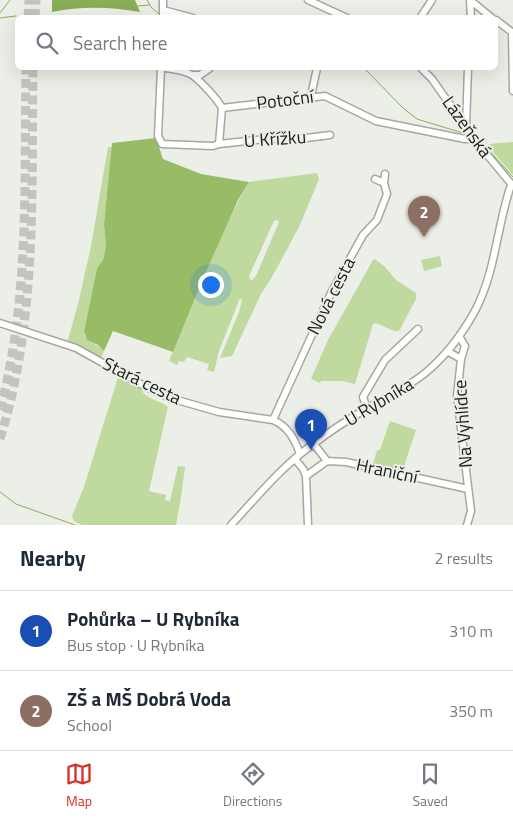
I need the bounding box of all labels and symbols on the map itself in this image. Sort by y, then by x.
street label: Potoční [255,82,317,116]
street label: Lázeňská [436,90,499,163]
street label: U Křížku [243,123,307,154]
pin: 2 [408,196,440,237]
street label: Nová cesta [300,252,362,339]
your location [198,272,224,298]
street label: Stará cesta [98,350,186,411]
street label: U Rybníka [339,370,418,433]
street label: Na Vyhlídce [446,379,479,469]
pin: 1 [295,409,327,450]
street label: Hraniční [354,451,422,491]

